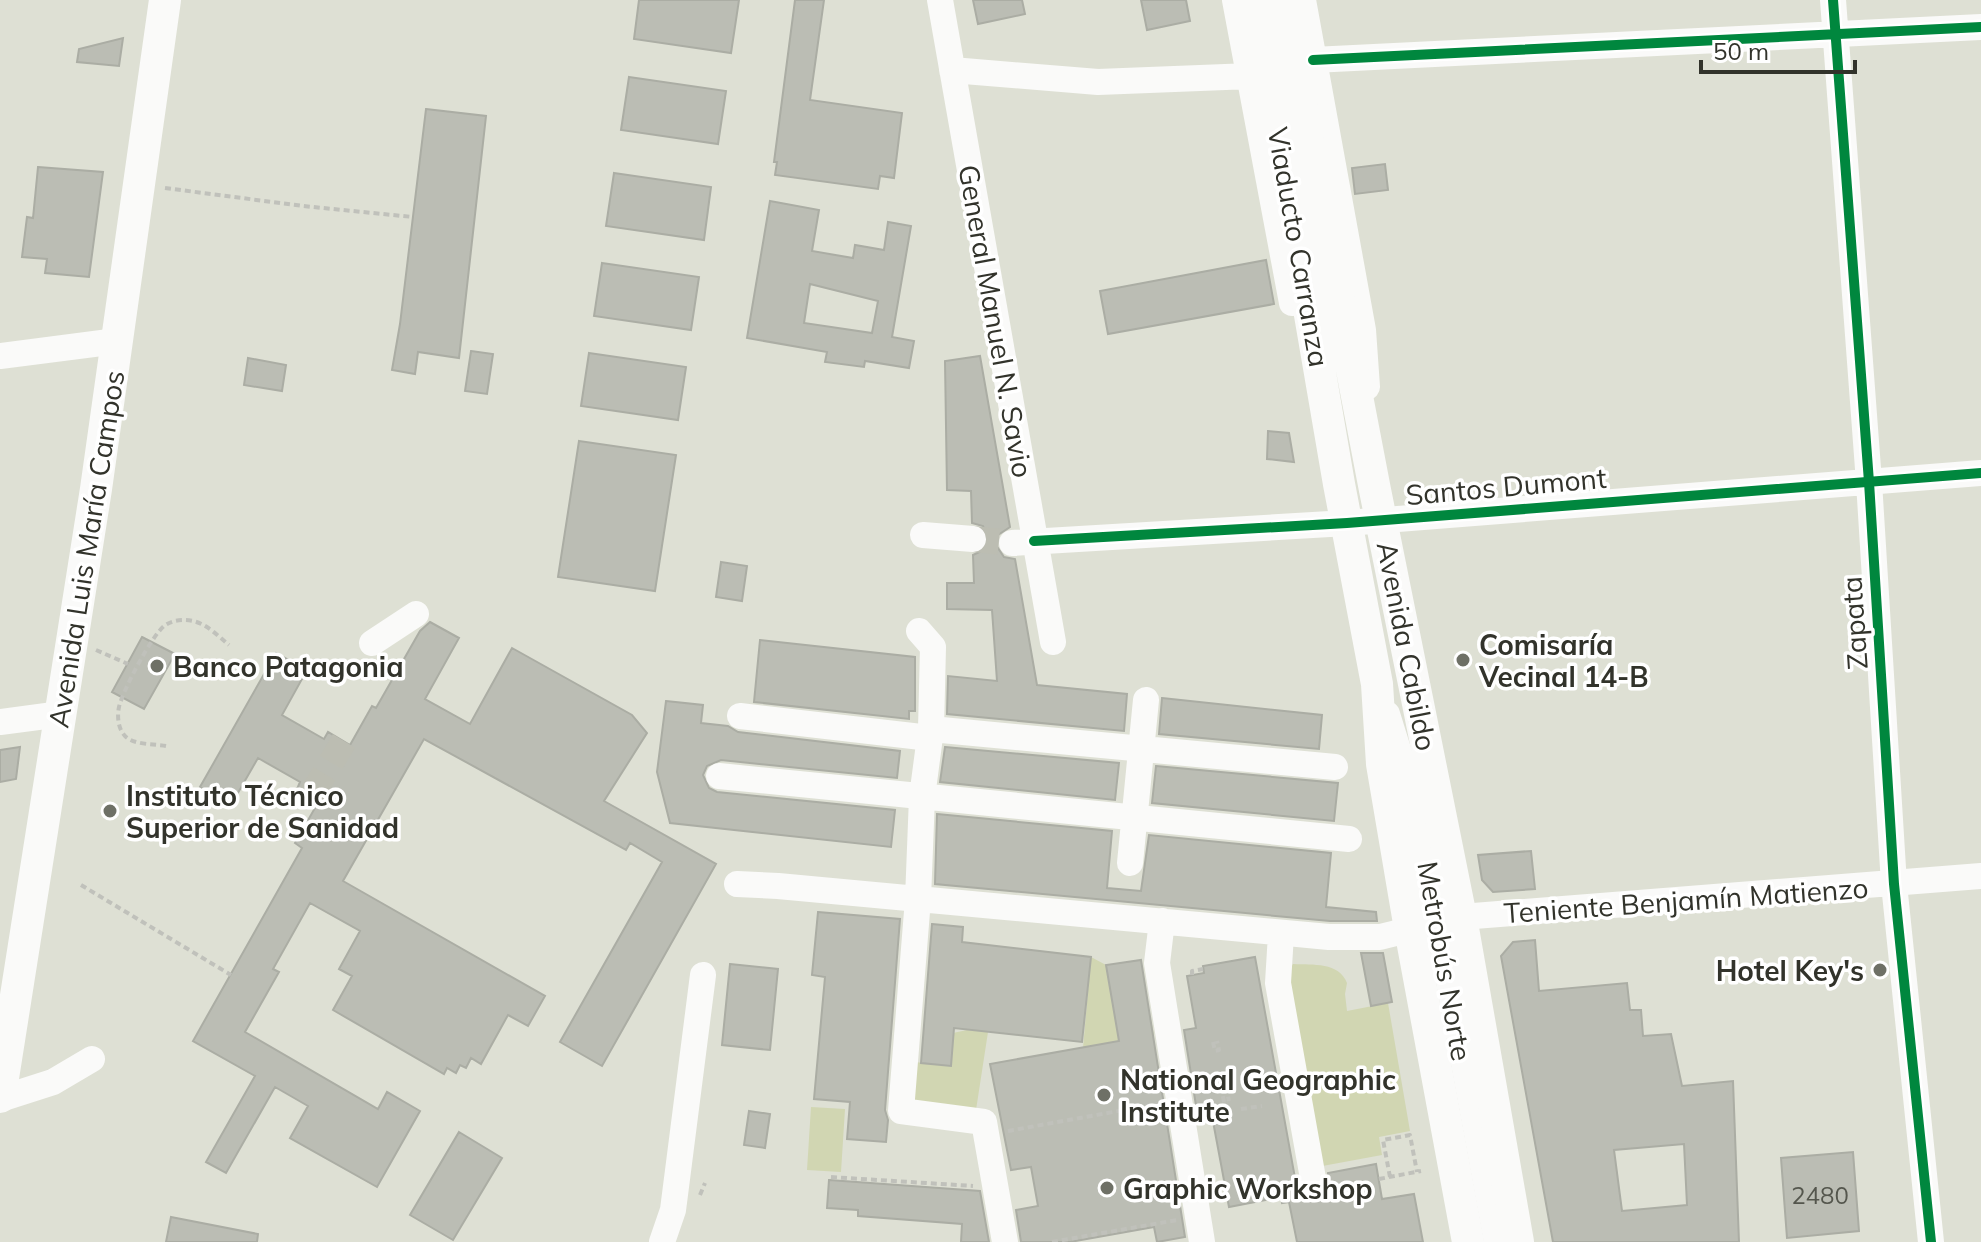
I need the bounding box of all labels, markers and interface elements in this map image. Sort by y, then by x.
scale bar [1701,24,1855,74]
text: 50 m [1713,36,1769,66]
street label: Viaducto Carranza [1261,124,1337,370]
street label: General Manuel N. Savio [951,162,1041,480]
street label: Avenida Luis María Campos [40,368,132,730]
street label: Santos Dumont [1404,460,1608,512]
street label: Avenida Cabildo [1370,539,1444,753]
street label: Zapata [1833,575,1875,671]
place label: Comisaría Vecinal 14-B [1478,627,1649,694]
place label: Banco Patagonia [173,649,404,684]
marker: Comisaría Vecinal 14-B [1454,651,1472,669]
marker: Banco Patagonia [148,657,166,675]
place label: Instituto Técnico Superior de Sanidad [126,778,399,845]
marker: Instituto Técnico Superior de Sanidad [101,802,119,820]
street label: Metrobús Norte [1410,859,1480,1063]
street label: Teniente Benjamín Matienzo [1503,870,1869,930]
place label: Hotel Key's [1716,953,1864,988]
marker: Hotel Key's [1871,961,1889,979]
place label: National Geographic Institute [1120,1062,1396,1129]
marker: National Geographic Institute [1095,1086,1113,1104]
place label: Graphic Workshop [1123,1171,1373,1206]
marker: Graphic Workshop [1098,1179,1116,1197]
house number: 2480 [1791,1180,1849,1210]

